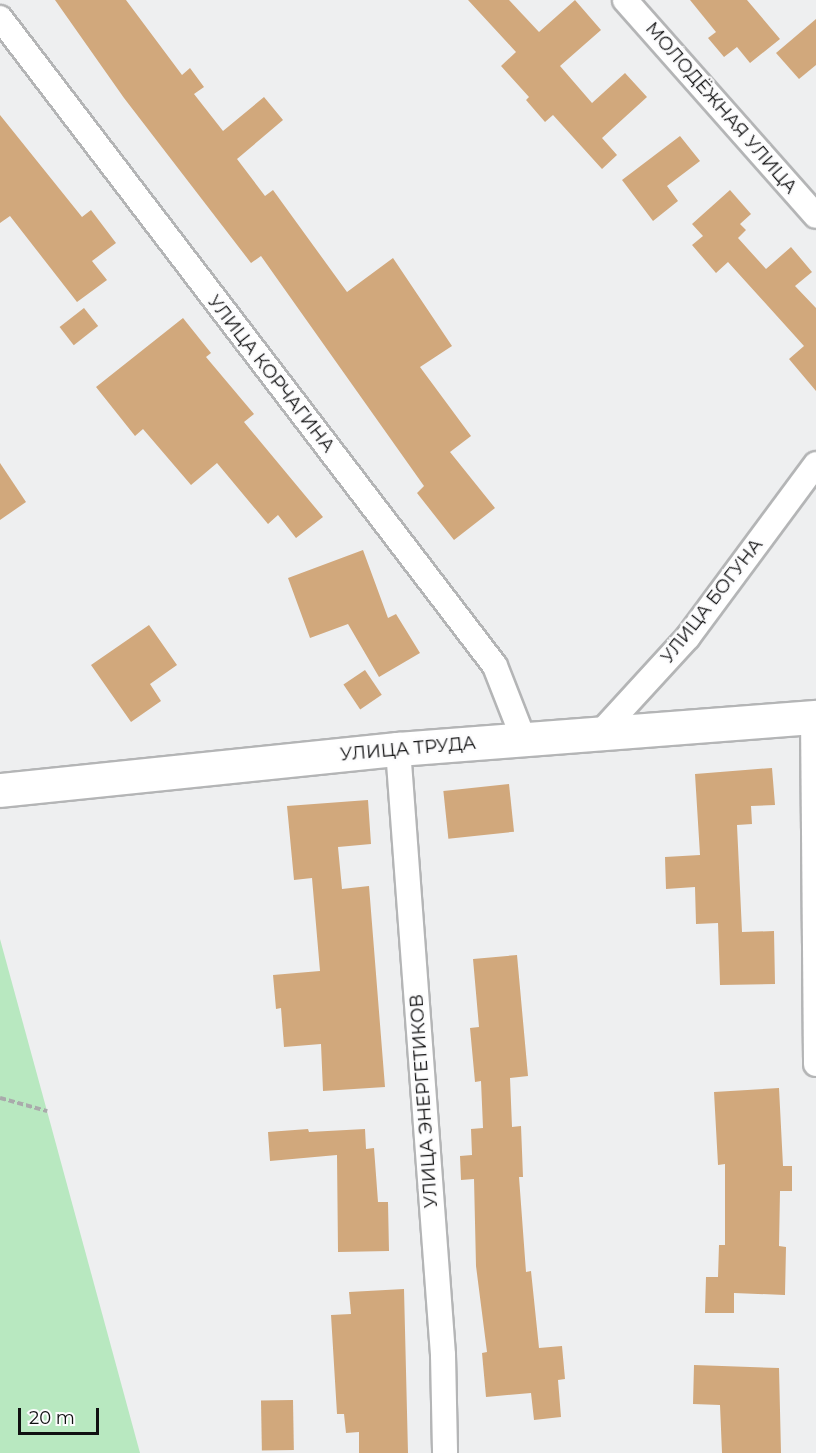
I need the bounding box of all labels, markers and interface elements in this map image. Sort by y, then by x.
street label: МОЛОДЁЖНАЯ УЛИЦА [641,18,801,198]
street label: УЛИЦА КОРЧАГИНА [203,291,339,457]
street label: УЛИЦА БОГУНА [657,534,767,668]
street label: УЛИЦА ТРУДА [339,732,477,766]
street label: УЛИЦА ЭНЕРГЕТИКОВ [406,993,442,1209]
scale bar [21,1396,102,1434]
text: 20 m [29,1407,75,1429]

